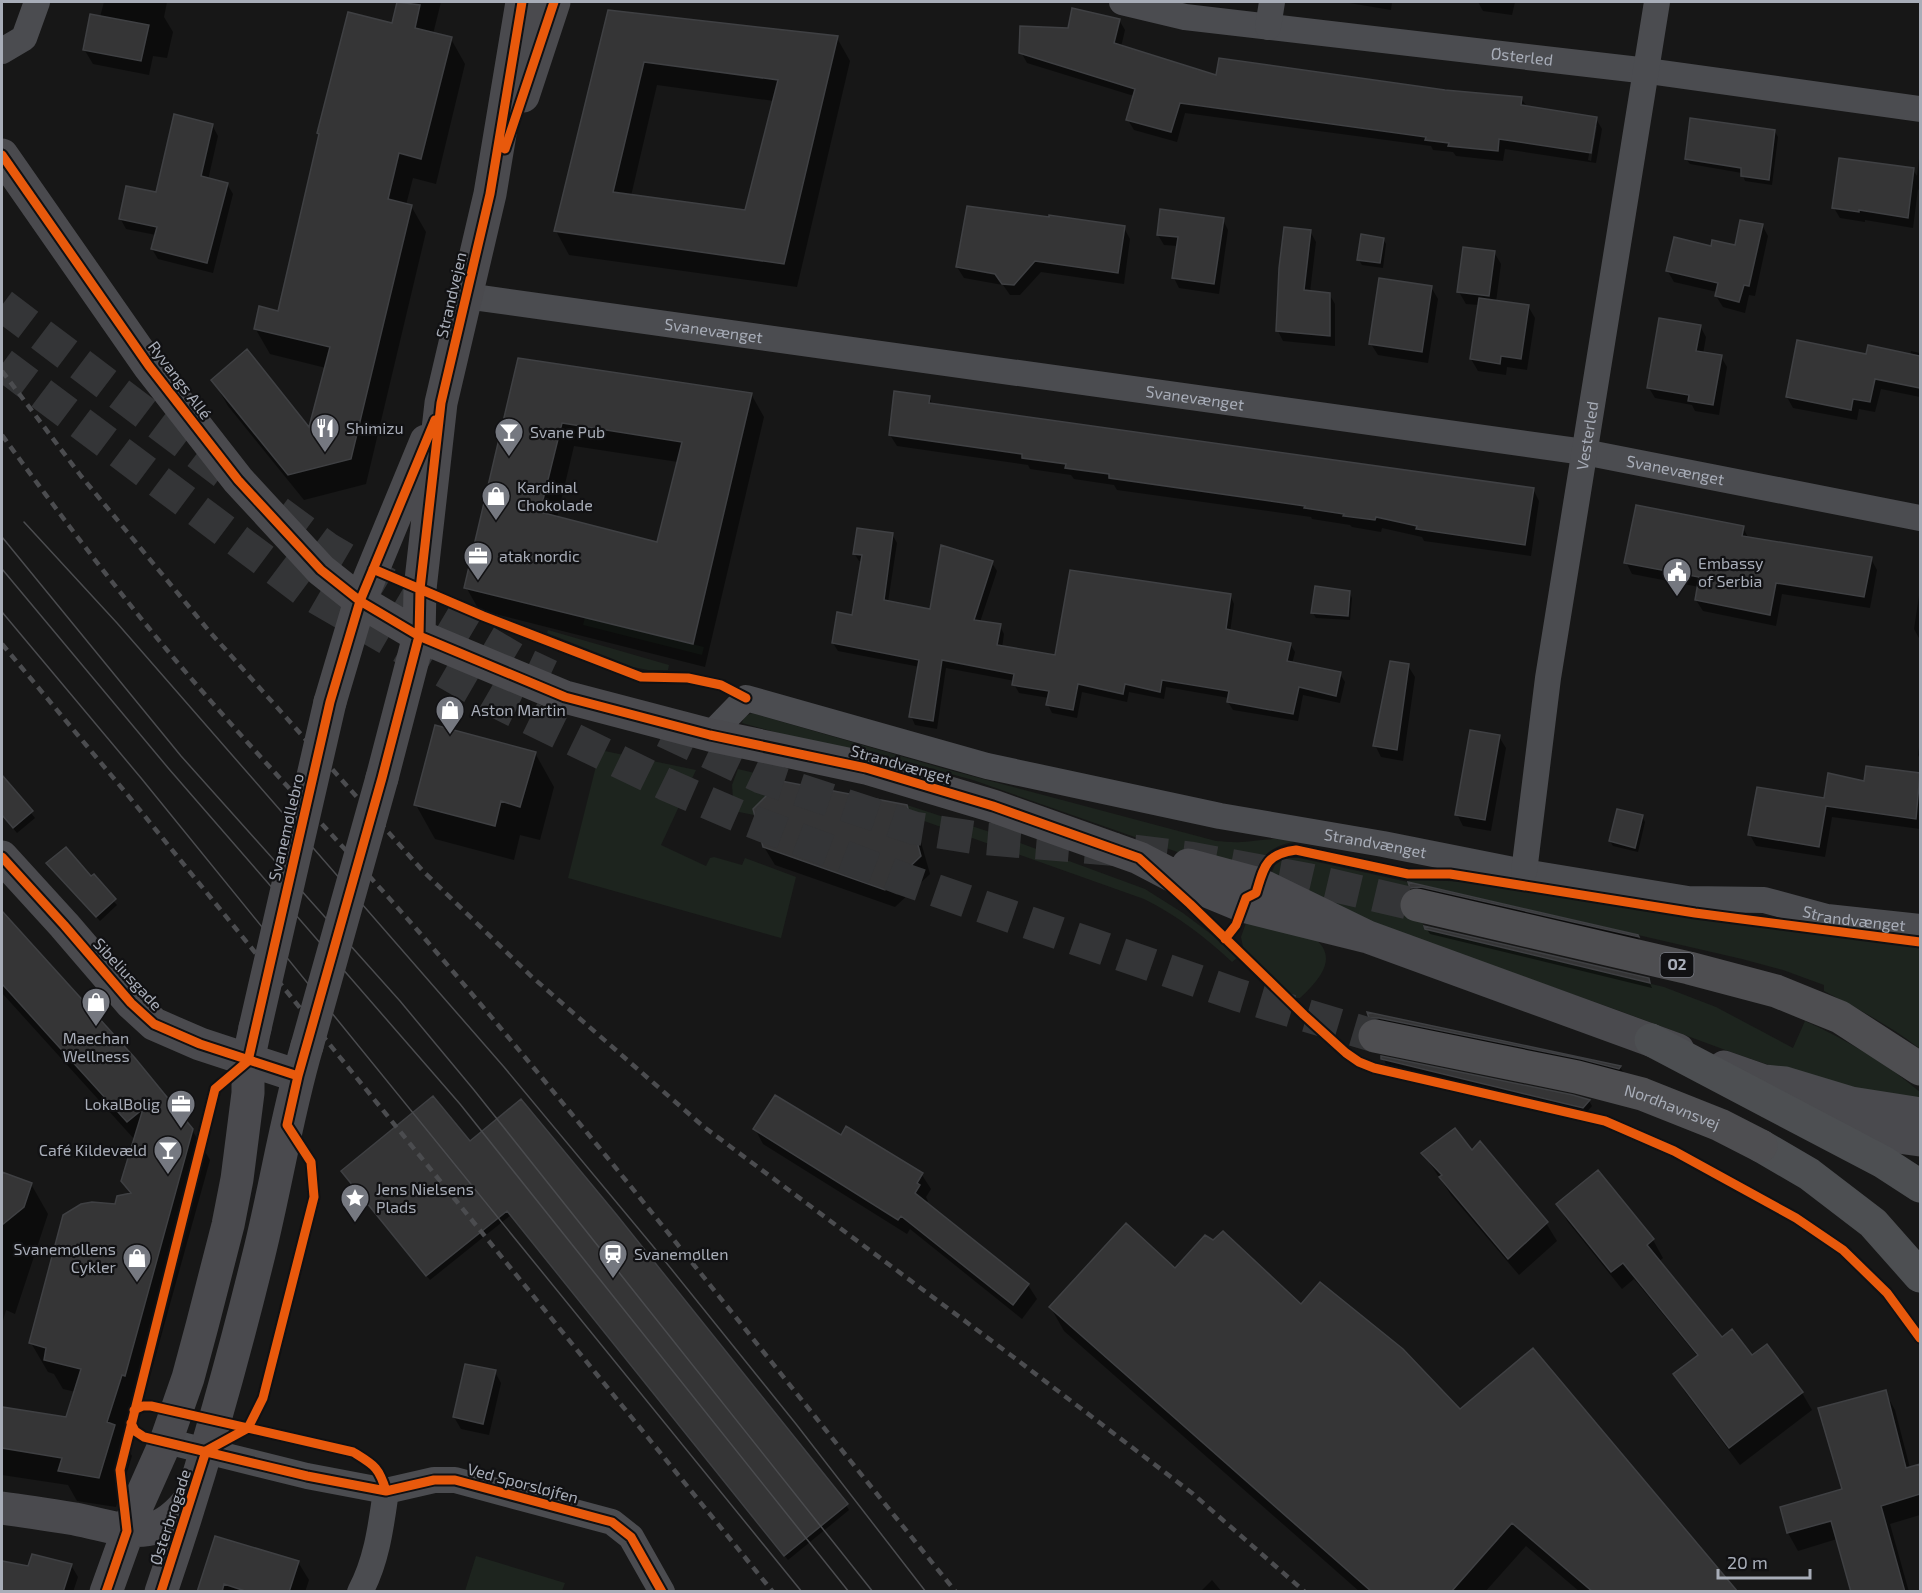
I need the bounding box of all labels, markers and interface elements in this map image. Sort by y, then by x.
street label: Østerled [1490,43,1554,69]
street label: Strandvejen [431,250,471,340]
street label: Svanevænget [663,314,764,346]
street label: Ryvangs Allé [145,337,216,423]
street label: Svanevænget [1145,381,1245,413]
street label: Vesterled [1572,400,1602,471]
restaurant icon: Shimizu [309,412,341,454]
bar icon: Svane Pub [493,416,525,458]
place label: Shimizu [346,418,404,437]
place label: Svane Pub [530,422,605,441]
street label: Svanevænget [1625,451,1726,488]
place label: Kardinal Chokolade [517,477,593,514]
shop icon: Kardinal Chokolade [480,480,512,522]
office icon: atak nordic [462,540,494,582]
place label: atak nordic [499,546,580,565]
place label: Embassy of Serbia [1698,553,1764,590]
public building icon: Embassy of Serbia [1661,556,1693,598]
shop icon: Aston Martin [434,694,466,736]
place label: Aston Martin [471,700,566,719]
street label: Strandvænget [849,740,954,787]
street label: Svanemøllebro [264,771,307,882]
street label: Strandvænget [1323,824,1428,861]
street label: Strandvænget [1801,901,1907,934]
street label: Sibeliusgade [90,934,167,1014]
road number: O2 [1660,953,1694,977]
shop icon: Maechan Wellness [80,986,112,1028]
place label: Maechan Wellness [62,1028,130,1065]
street label: Nordhavnsvej [1623,1080,1723,1134]
office icon: LokalBolig [165,1088,197,1130]
place label: LokalBolig [84,1094,160,1113]
bar icon: Café Kildevæld [152,1134,184,1176]
place label: Café Kildevæld [39,1140,147,1159]
place label: Jens Nielsens Plads [376,1179,474,1216]
place icon: Jens Nielsens Plads [339,1182,371,1224]
station icon: Svanemøllen [597,1238,629,1280]
place label: Svanemøllens Cykler [13,1239,117,1276]
shop icon: Svanemøllens Cykler [121,1242,153,1284]
place label: Svanemøllen [634,1244,728,1263]
street label: Ved Sporsløjfen [465,1459,581,1507]
street label: Østerbrogade [145,1467,194,1567]
scale bar [1718,1542,1810,1580]
text: 20 m [1727,1551,1768,1573]

